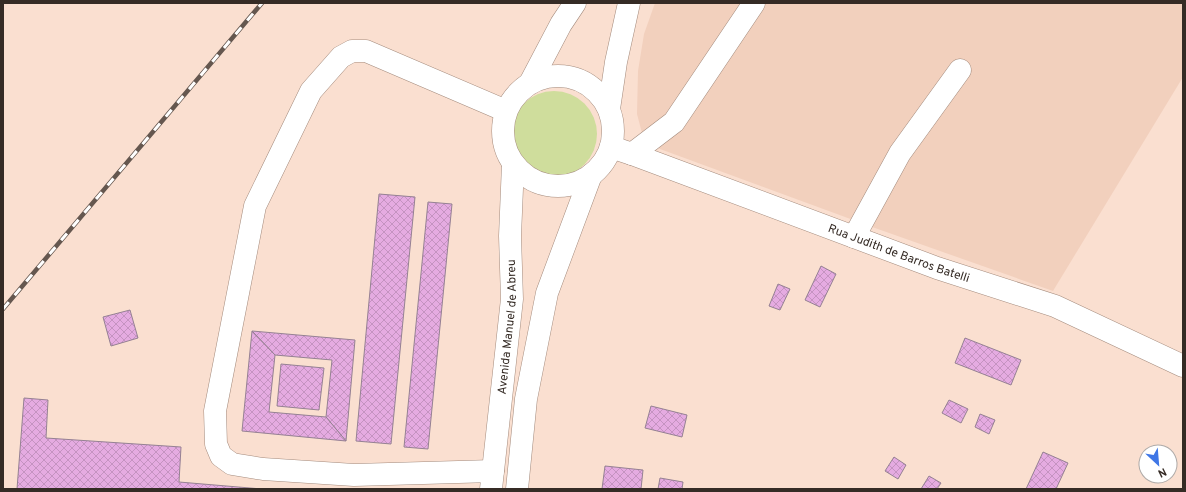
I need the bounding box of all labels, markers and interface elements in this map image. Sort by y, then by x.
street label: Rua Judith de Barros Batelli [826,221,972,287]
street label: Avenida Manuel de Abreu [494,259,521,395]
north arrow [1138,444,1178,484]
text: N [1155,464,1169,480]

